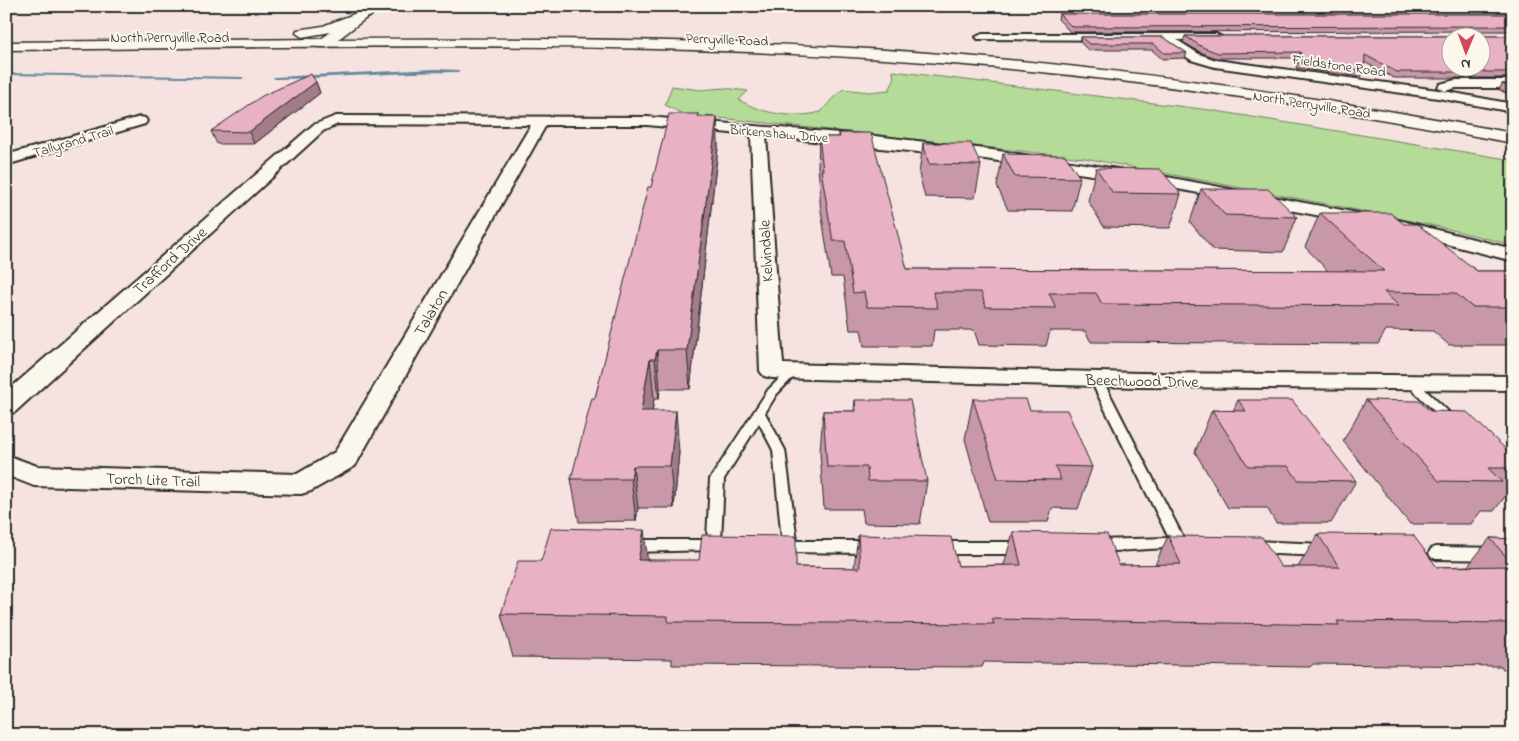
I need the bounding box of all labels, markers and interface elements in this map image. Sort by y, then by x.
street label: North Perryville Road [111,28,230,50]
north arrow [1442,28,1492,78]
street label: Perryville Road [685,29,769,53]
street label: Fieldstone Road [1290,49,1387,83]
text: N [1461,53,1471,74]
street label: North Perryville Road [1251,86,1372,126]
street label: Birkenshaw Drive [728,120,830,149]
street label: Tallyrand Trail [31,121,116,165]
street label: Kelvindale [753,218,781,283]
street label: Trafford Drive [128,221,214,302]
street label: Talaton [409,285,455,341]
street label: Beechwood Drive [1084,369,1200,395]
street label: Torch Lite Trail [105,467,201,495]

